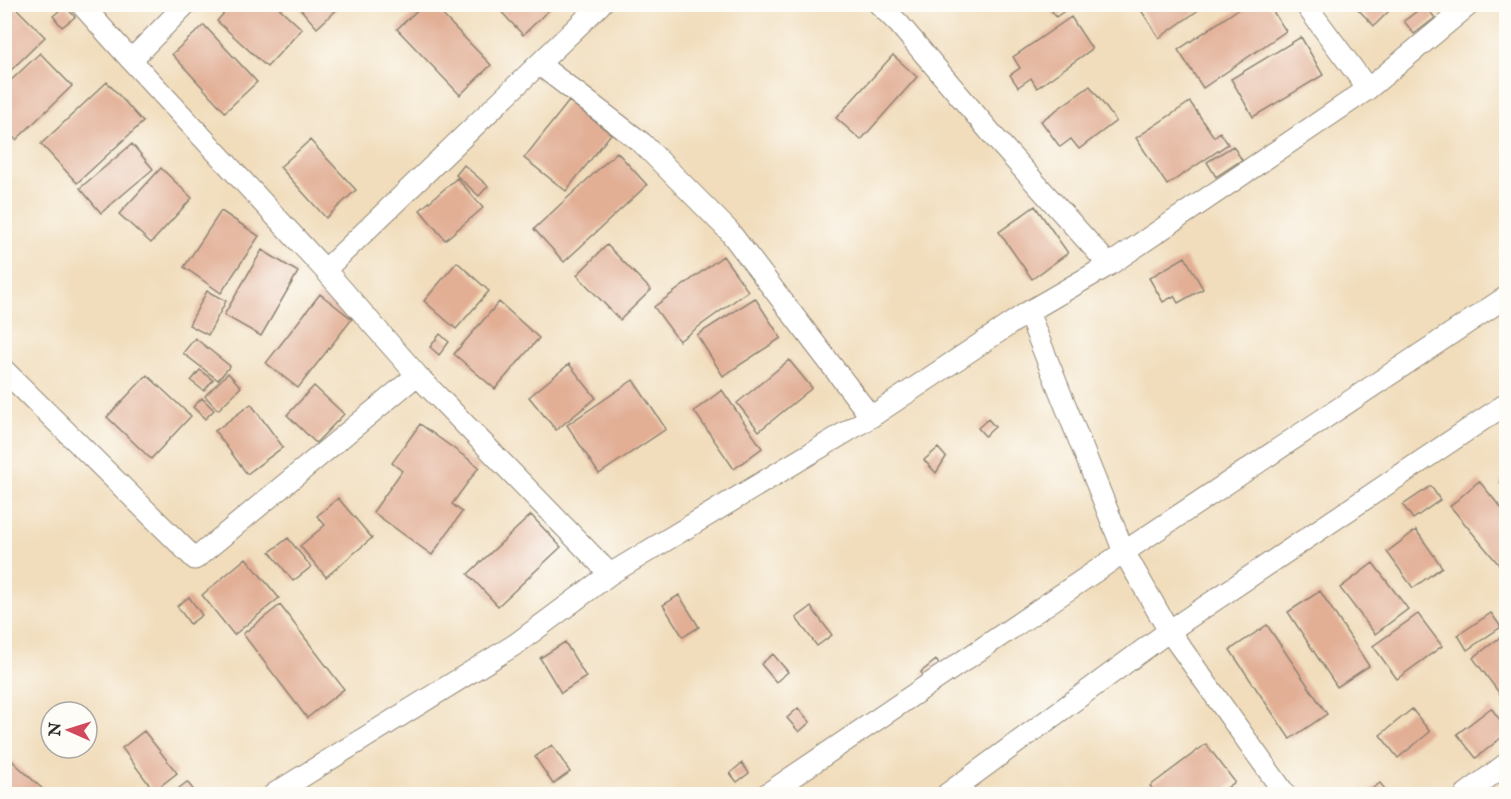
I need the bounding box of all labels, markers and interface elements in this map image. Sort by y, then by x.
north arrow [39,700,99,760]
text: N [46,722,66,738]

